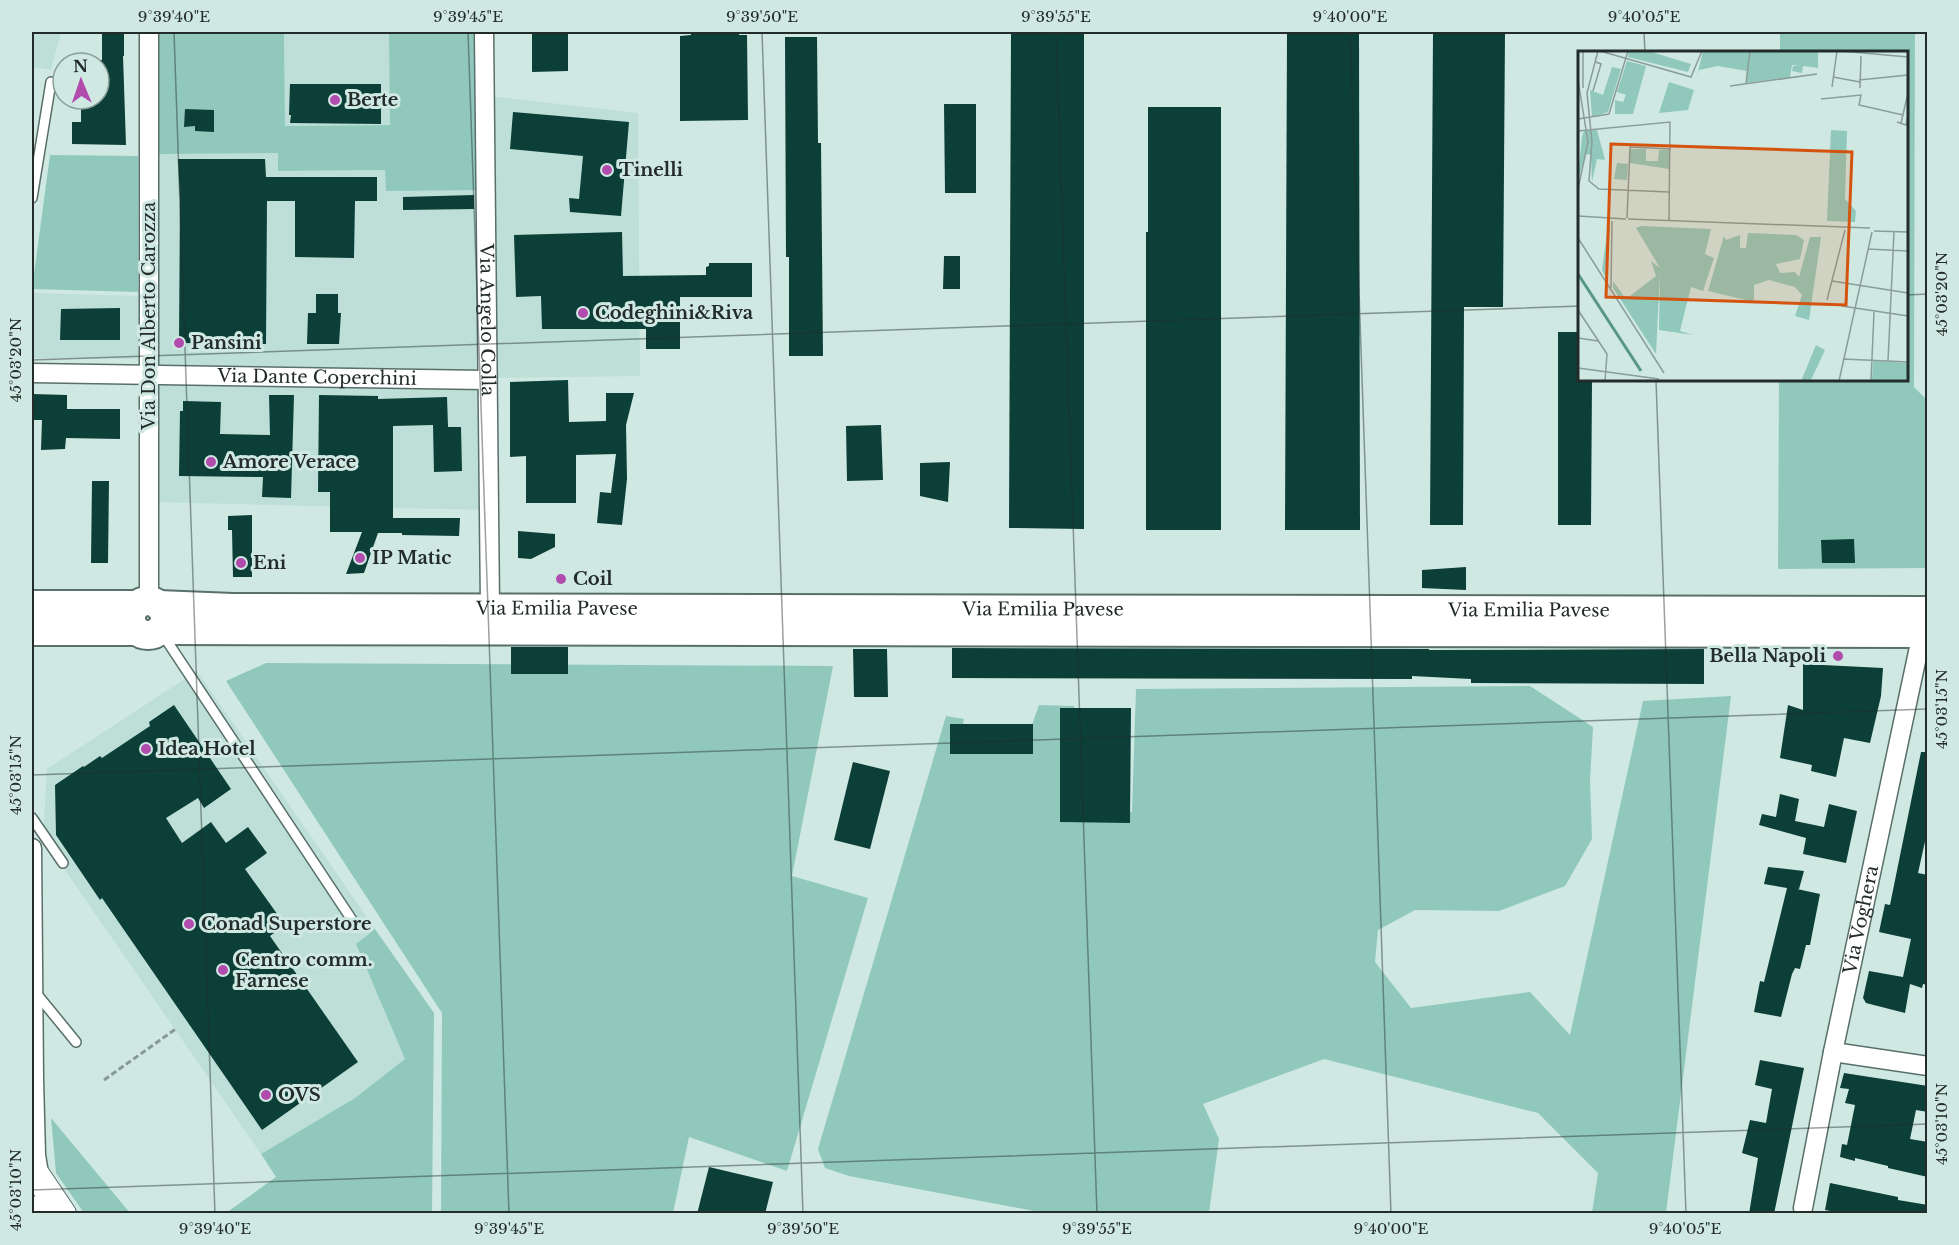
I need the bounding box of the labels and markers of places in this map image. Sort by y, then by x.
place label: Berte [347,89,398,111]
marker: Berte [328,93,342,107]
place label: Tinelli [619,159,684,181]
marker: Tinelli [600,163,614,177]
place label: Codeghini&Riva [595,302,754,324]
marker: Codeghini&Riva [576,306,590,320]
place label: Pansini [191,332,262,354]
marker: Pansini [172,336,186,350]
place label: Amore Verace [222,451,356,473]
marker: Amore Verace [204,455,218,469]
place label: IP Matic [372,547,451,569]
marker: IP Matic [353,551,367,565]
place label: Eni [253,552,287,574]
marker: Eni [234,556,248,570]
place label: Coil [573,568,613,590]
marker: Coil [554,572,568,586]
place label: Bella Napoli [1709,645,1826,667]
marker: Bella Napoli [1831,649,1845,663]
place label: Idea Hotel [158,738,256,760]
marker: Idea Hotel [139,742,153,756]
place label: Conad Superstore [201,913,372,935]
marker: Conad Superstore [182,917,196,931]
place label: Centro comm. Farnese [235,949,372,992]
marker: Centro comm. Farnese [216,963,230,977]
place label: OVS [278,1084,321,1106]
marker: OVS [259,1088,273,1102]

